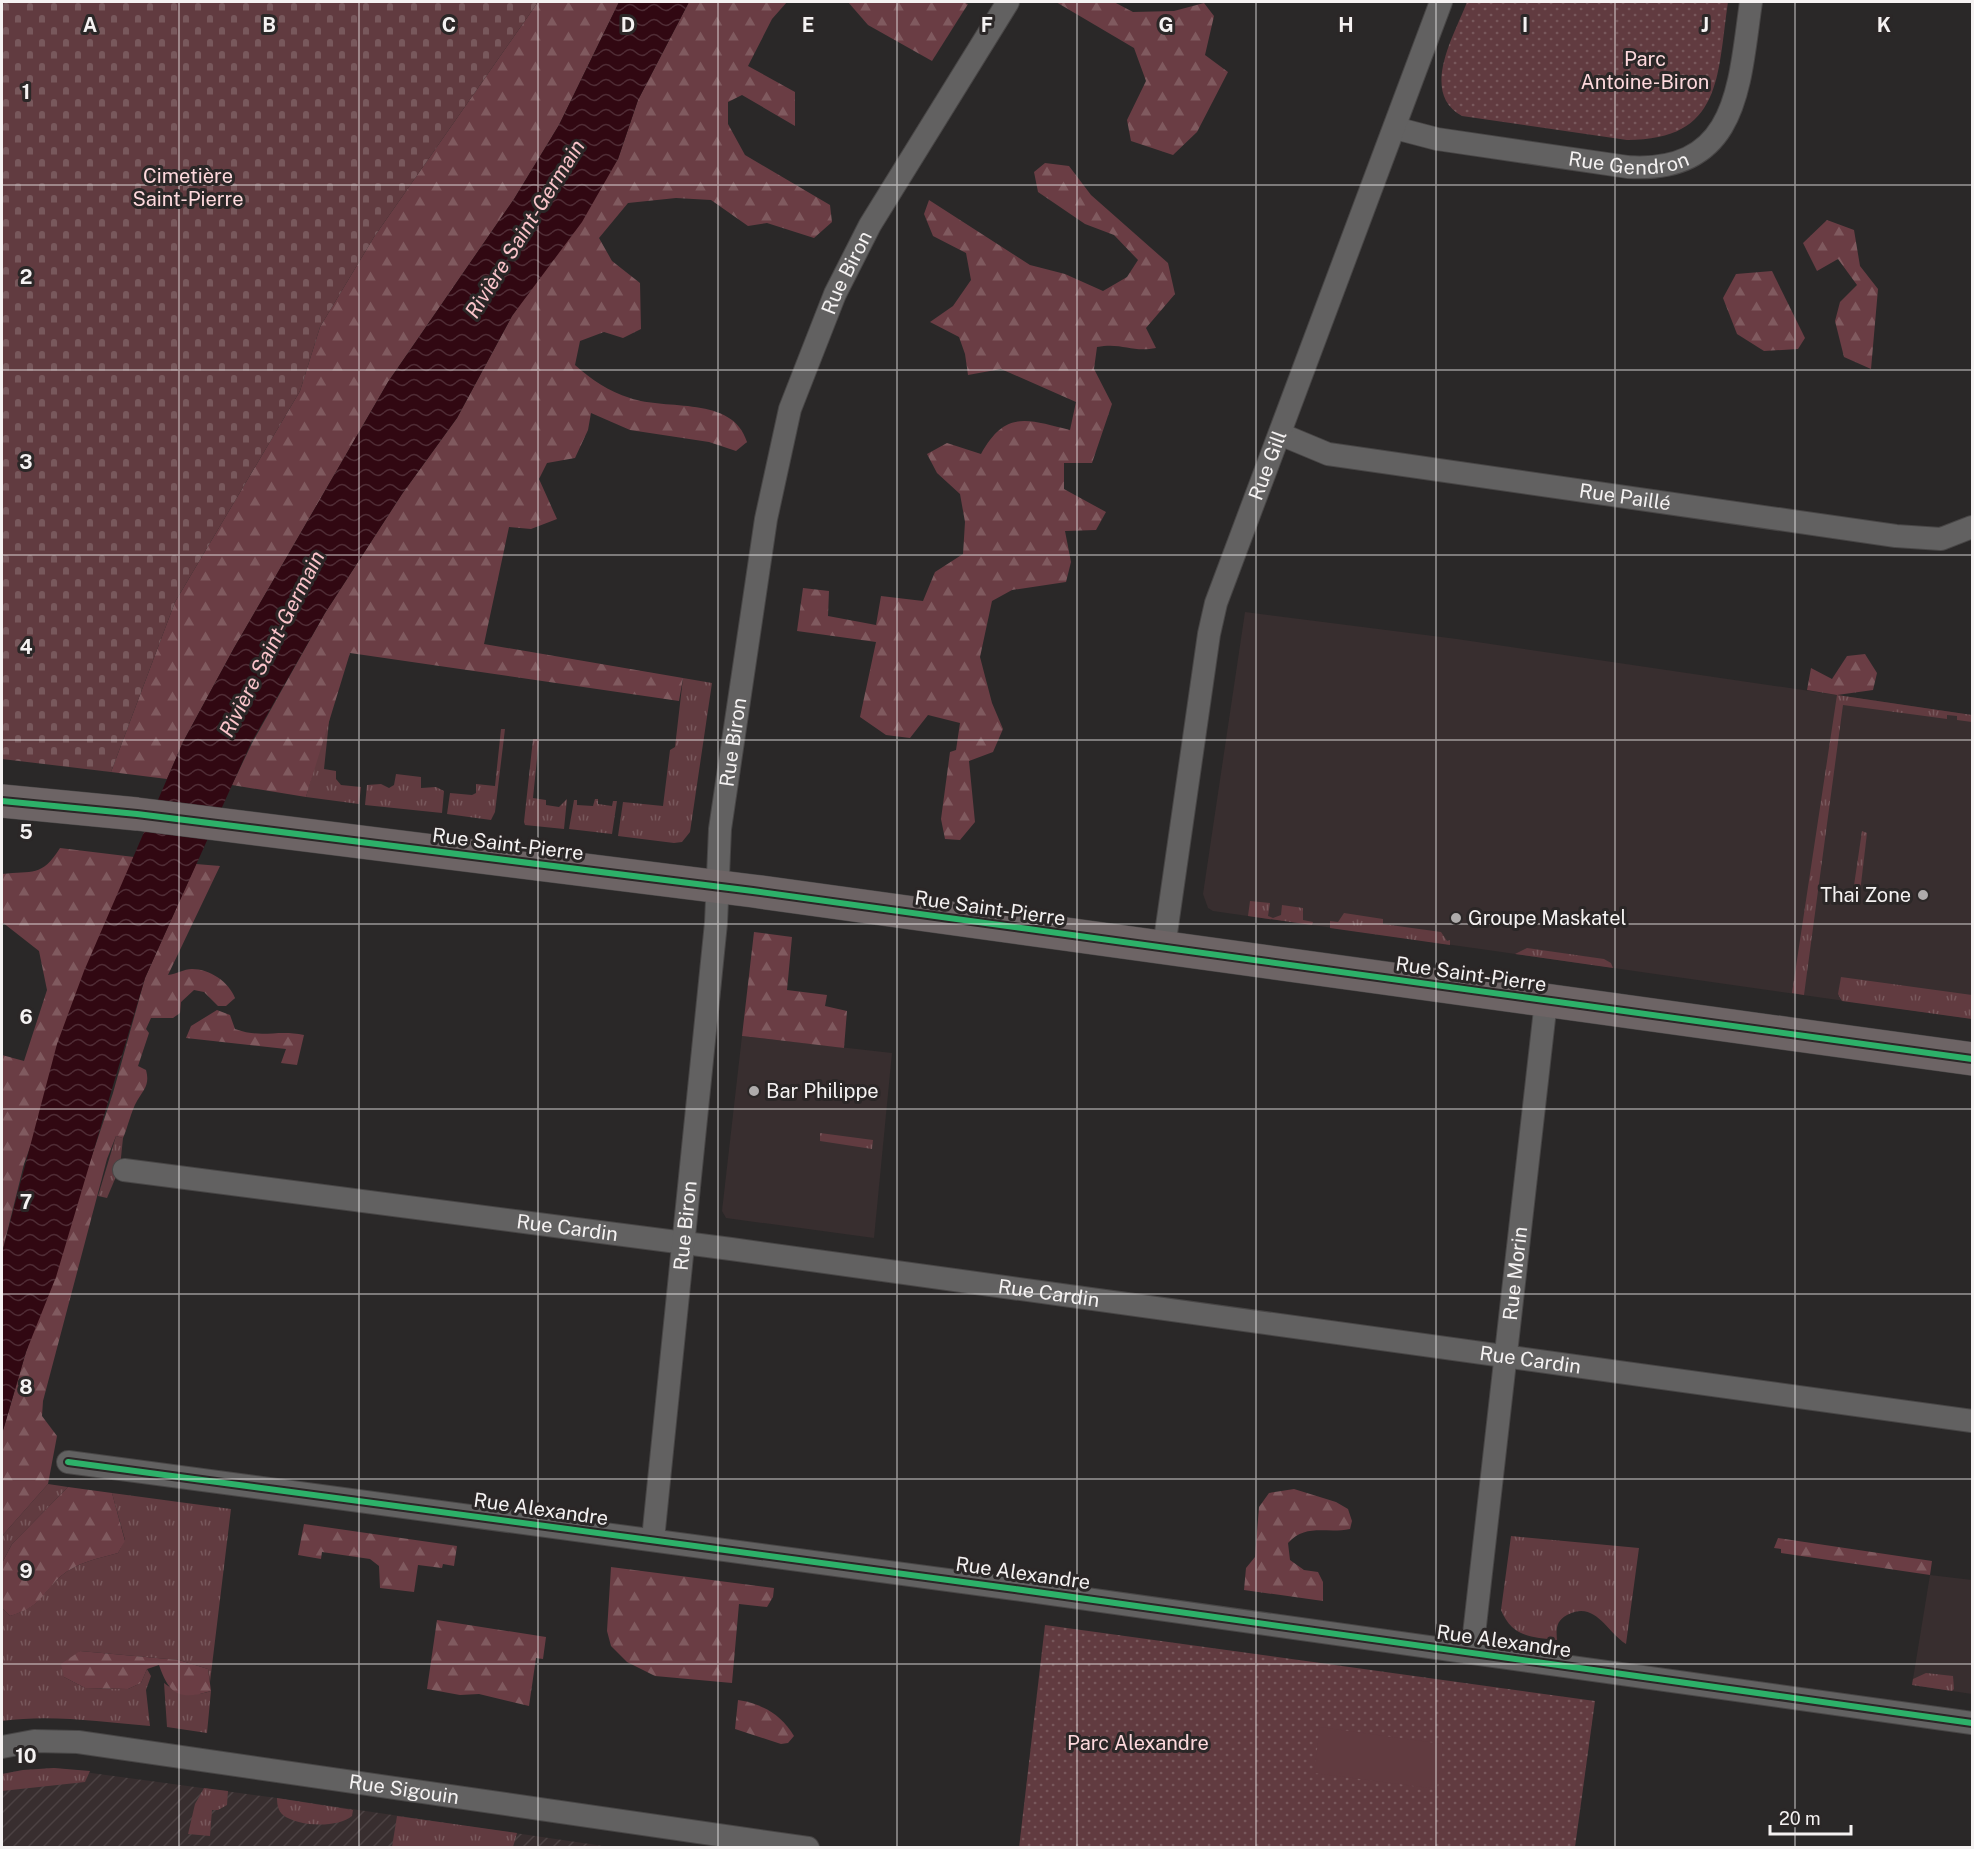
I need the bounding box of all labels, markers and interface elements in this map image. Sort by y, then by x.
text: A [83,13,97,37]
text: B [262,13,276,37]
text: C [442,13,456,37]
text: D [621,13,635,37]
text: E [802,13,814,37]
text: F [981,13,993,37]
text: G [1158,13,1174,37]
text: H [1338,13,1354,37]
text: I [1522,13,1528,37]
text: J [1701,13,1709,37]
text: K [1877,13,1891,37]
park label: Parc Antoine-Biron [1581,47,1709,94]
text: 1 [22,80,30,104]
water label: Rivière Saint-Germain [459,135,590,323]
street label: Rue Gendron [1567,146,1692,179]
park label: Cimetière Saint-Pierre [132,164,244,211]
street label: Rue Biron [816,227,877,318]
text: 2 [20,265,32,289]
street label: Rue Gill [1244,427,1292,504]
text: 3 [19,450,33,474]
street label: Rue Paillé [1577,478,1672,515]
water label: Rivière Saint-Germain [214,546,329,741]
text: 4 [19,635,33,659]
street label: Rue Biron [714,696,751,789]
text: 5 [19,820,33,844]
street label: Rue Saint-Pierre [431,823,585,865]
place label: Thai Zone [1820,883,1911,907]
street label: Rue Saint-Pierre [913,886,1067,930]
marker: Thai Zone [1916,888,1930,902]
place label: Groupe Maskatel [1468,906,1627,930]
marker: Groupe Maskatel [1449,911,1463,925]
street label: Rue Saint-Pierre [1394,952,1548,996]
text: 6 [19,1005,33,1029]
place label: Bar Philippe [766,1079,879,1103]
marker: Bar Philippe [747,1084,761,1098]
street label: Rue Biron [669,1180,702,1272]
text: 7 [20,1190,32,1214]
street label: Rue Cardin [515,1209,619,1246]
street label: Rue Morin [1498,1225,1532,1322]
street label: Rue Cardin [997,1274,1101,1312]
street label: Rue Cardin [1478,1341,1582,1379]
text: 8 [19,1375,33,1399]
street label: Rue Alexandre [472,1488,610,1530]
street label: Rue Alexandre [954,1552,1092,1594]
text: 9 [19,1559,33,1583]
street label: Rue Alexandre [1435,1620,1573,1662]
park label: Parc Alexandre [1067,1731,1209,1755]
text: 10 [15,1744,37,1768]
street label: Rue Sigouin [347,1769,461,1809]
scale bar [1770,1798,1851,1836]
text: 20 m [1779,1808,1821,1829]

